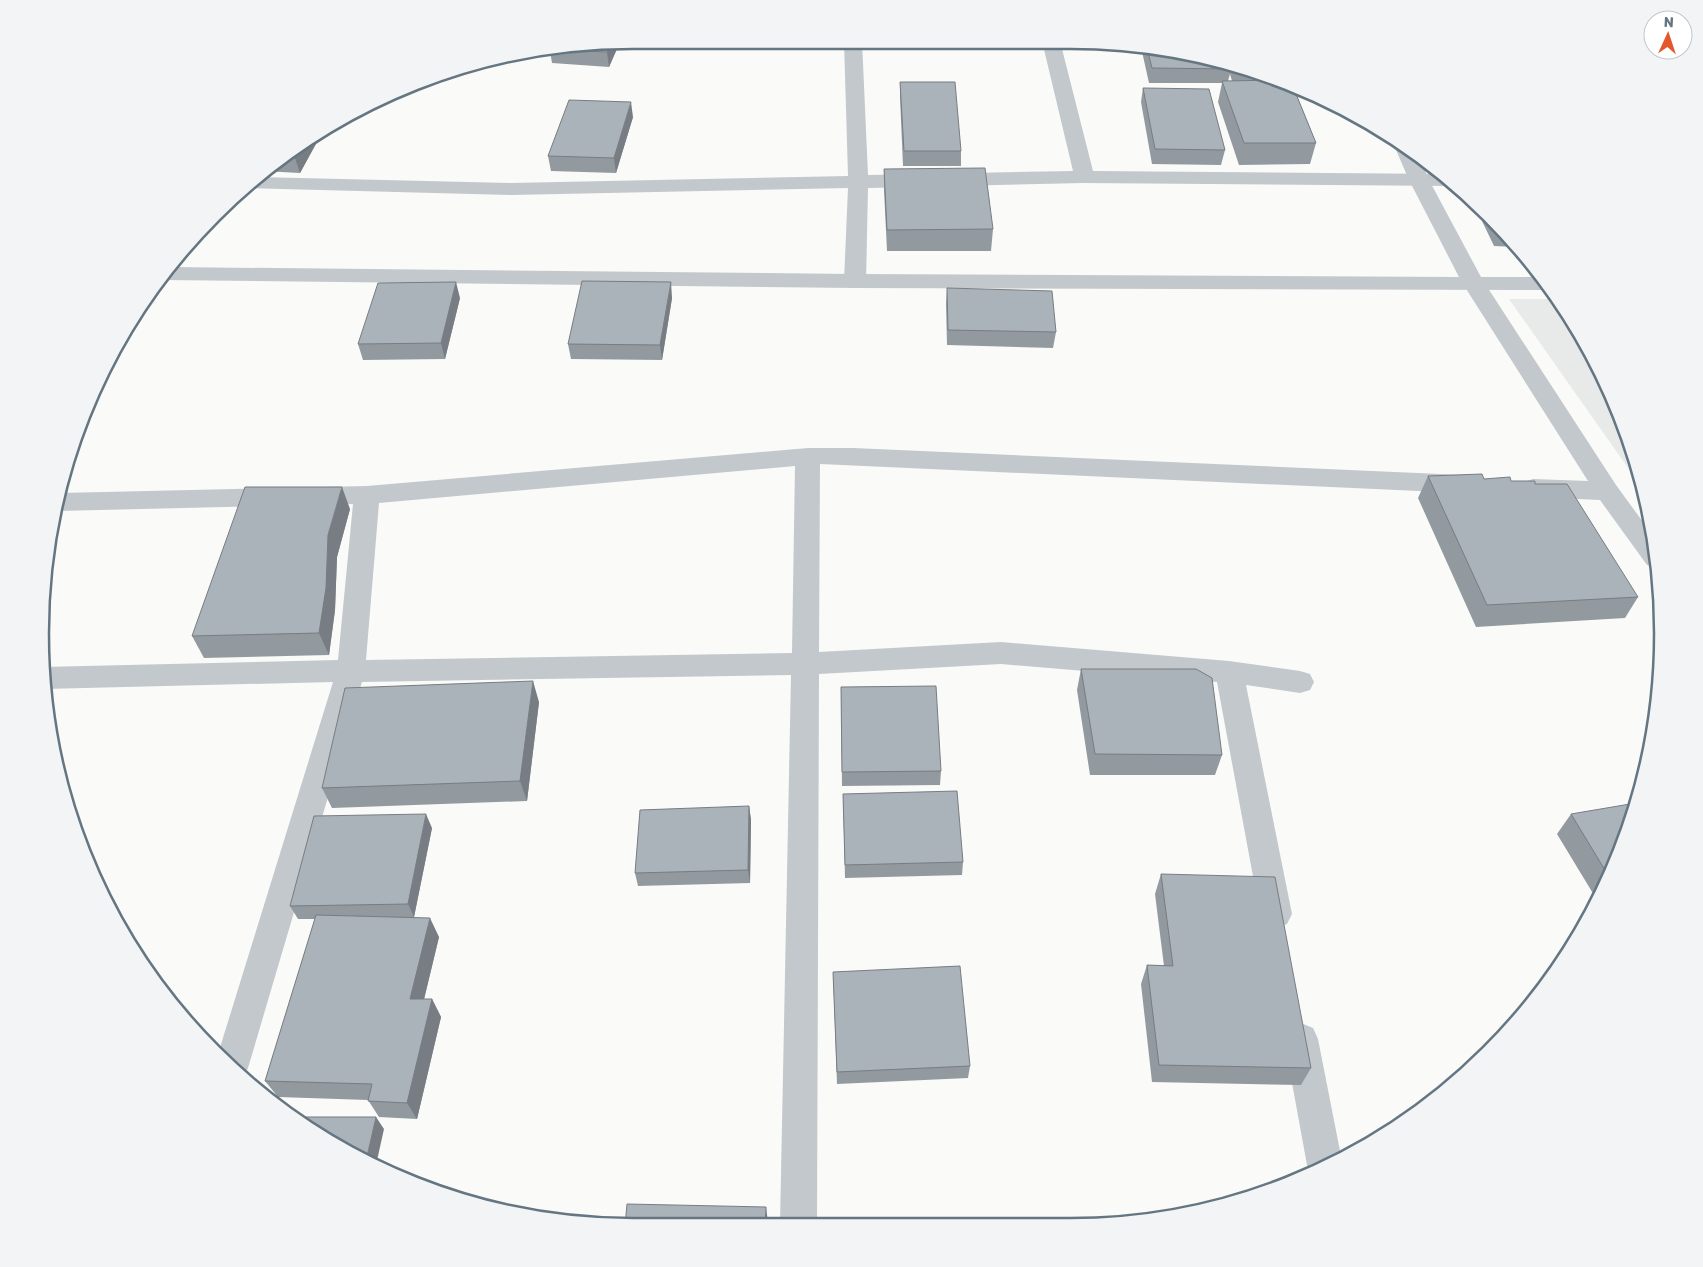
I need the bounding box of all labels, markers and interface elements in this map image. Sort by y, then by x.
north arrow [1643,10,1693,60]
text: N [1663,14,1674,31]

